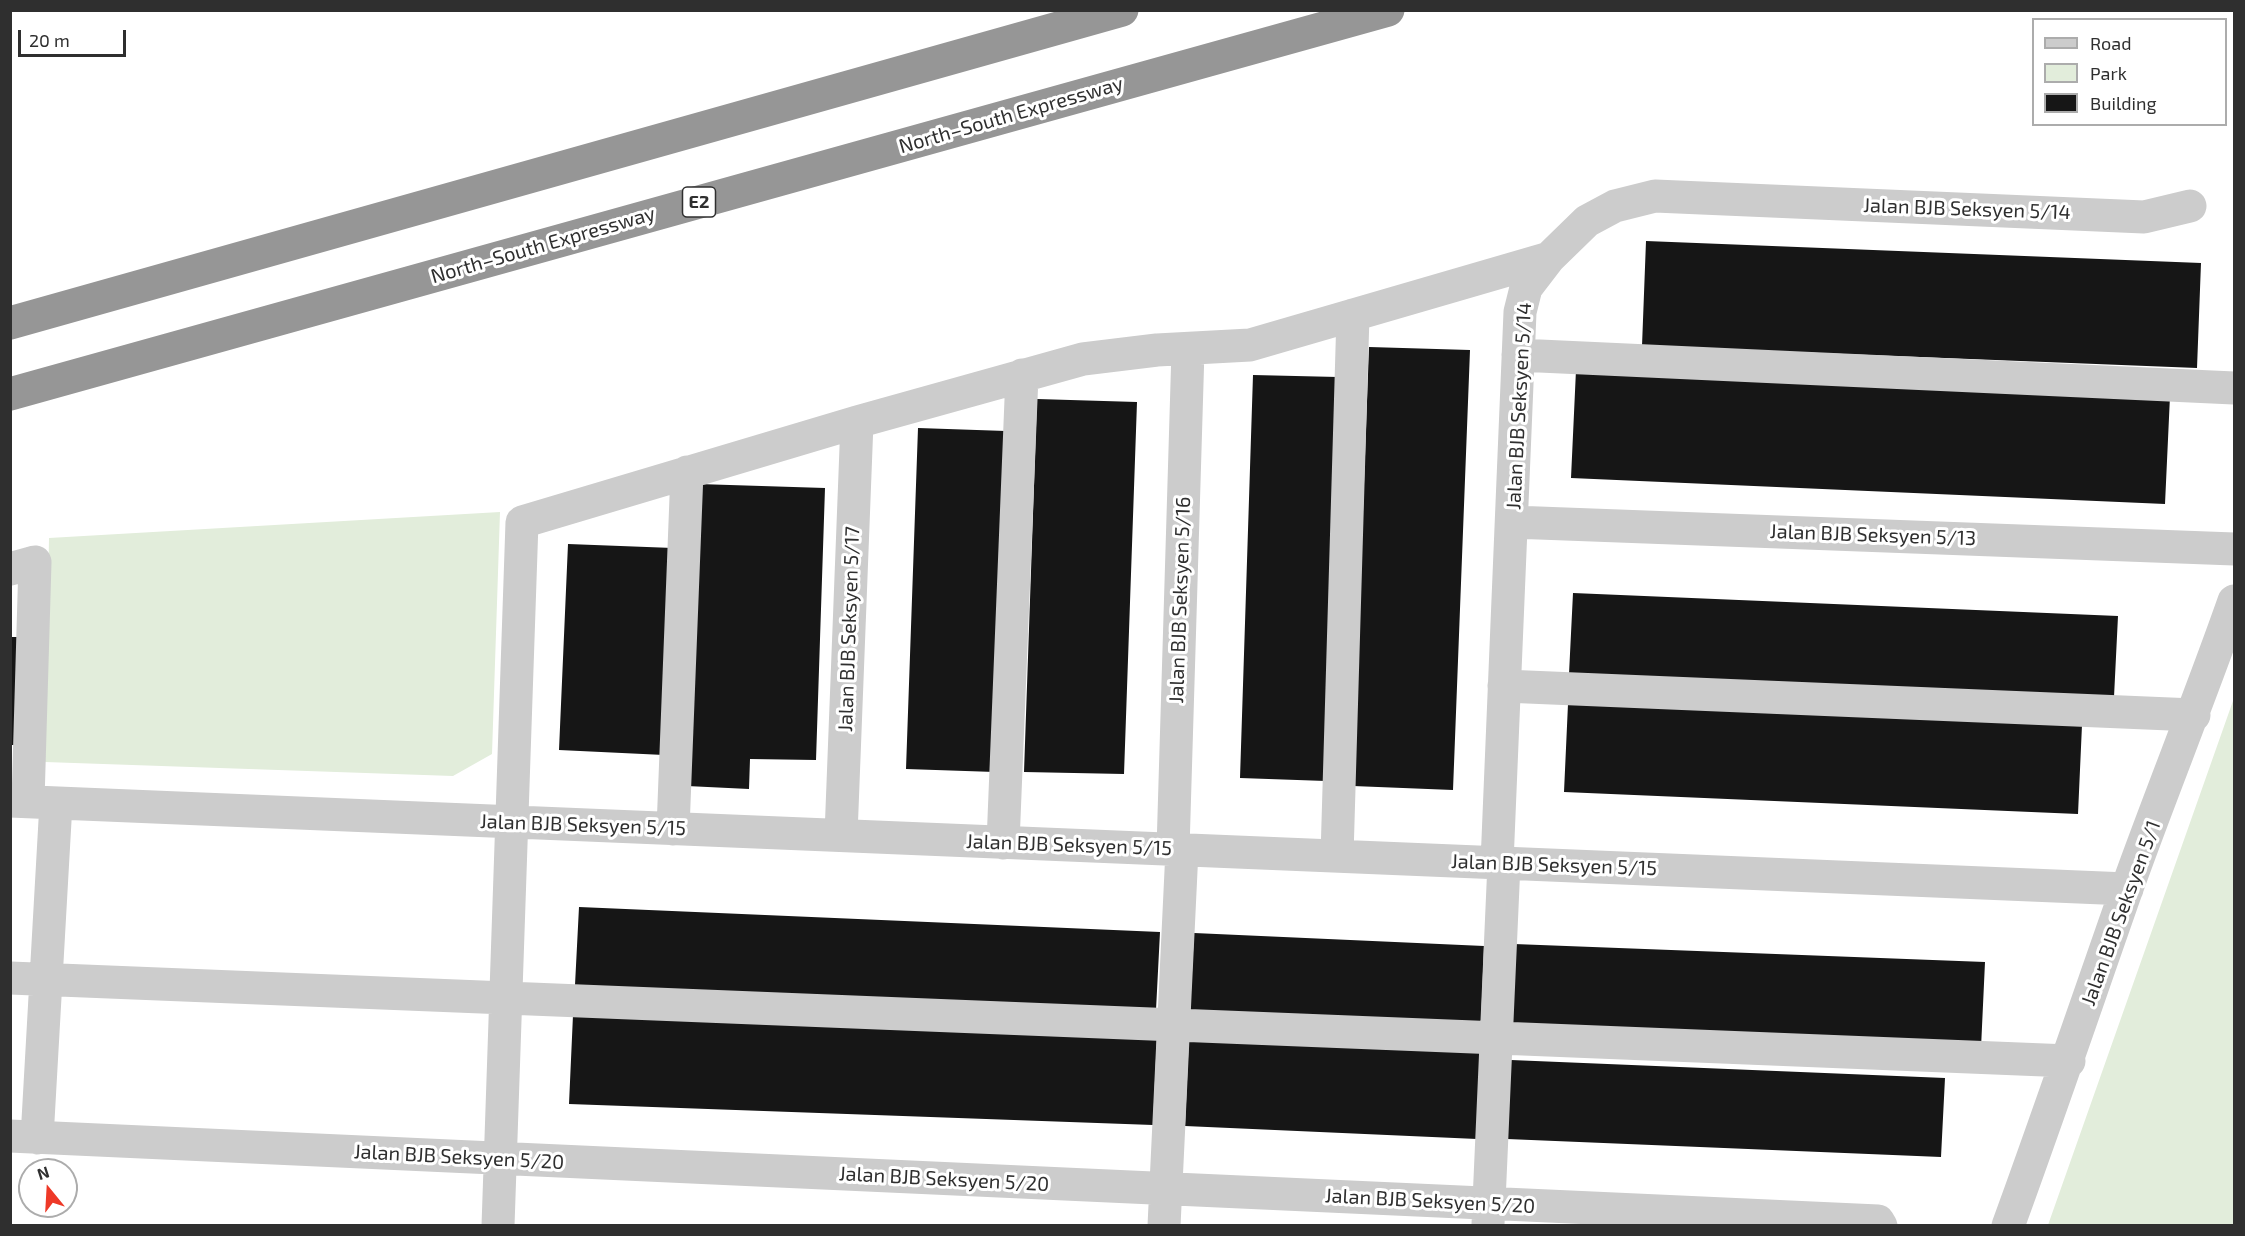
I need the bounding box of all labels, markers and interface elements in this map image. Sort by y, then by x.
scale bar [21,18,129,56]
legend [2032,18,2227,126]
text: 20 m [29,29,70,51]
text: Road [2090,32,2131,54]
text: Park [2090,62,2127,84]
street label: North–South Expressway [896,71,1126,159]
text: Building [2090,92,2157,114]
road number: E2 [682,187,716,217]
street label: Jalan BJB Seksyen 5/14 [1863,193,2071,225]
street label: North–South Expressway [428,201,658,289]
street label: Jalan BJB Seksyen 5/14 [1502,302,1536,510]
street label: Jalan BJB Seksyen 5/16 [1164,496,1196,704]
street label: Jalan BJB Seksyen 5/13 [1769,519,1977,551]
street label: Jalan BJB Seksyen 5/17 [833,526,865,732]
street label: Jalan BJB Seksyen 5/15 [480,809,686,841]
street label: Jalan BJB Seksyen 5/1 [2076,817,2166,1009]
street label: Jalan BJB Seksyen 5/15 [966,829,1172,861]
street label: Jalan BJB Seksyen 5/15 [1451,849,1657,881]
street label: Jalan BJB Seksyen 5/20 [353,1140,565,1174]
north arrow [18,1158,78,1218]
text: N [34,1161,51,1183]
street label: Jalan BJB Seksyen 5/20 [838,1162,1050,1196]
street label: Jalan BJB Seksyen 5/20 [1324,1184,1536,1218]

